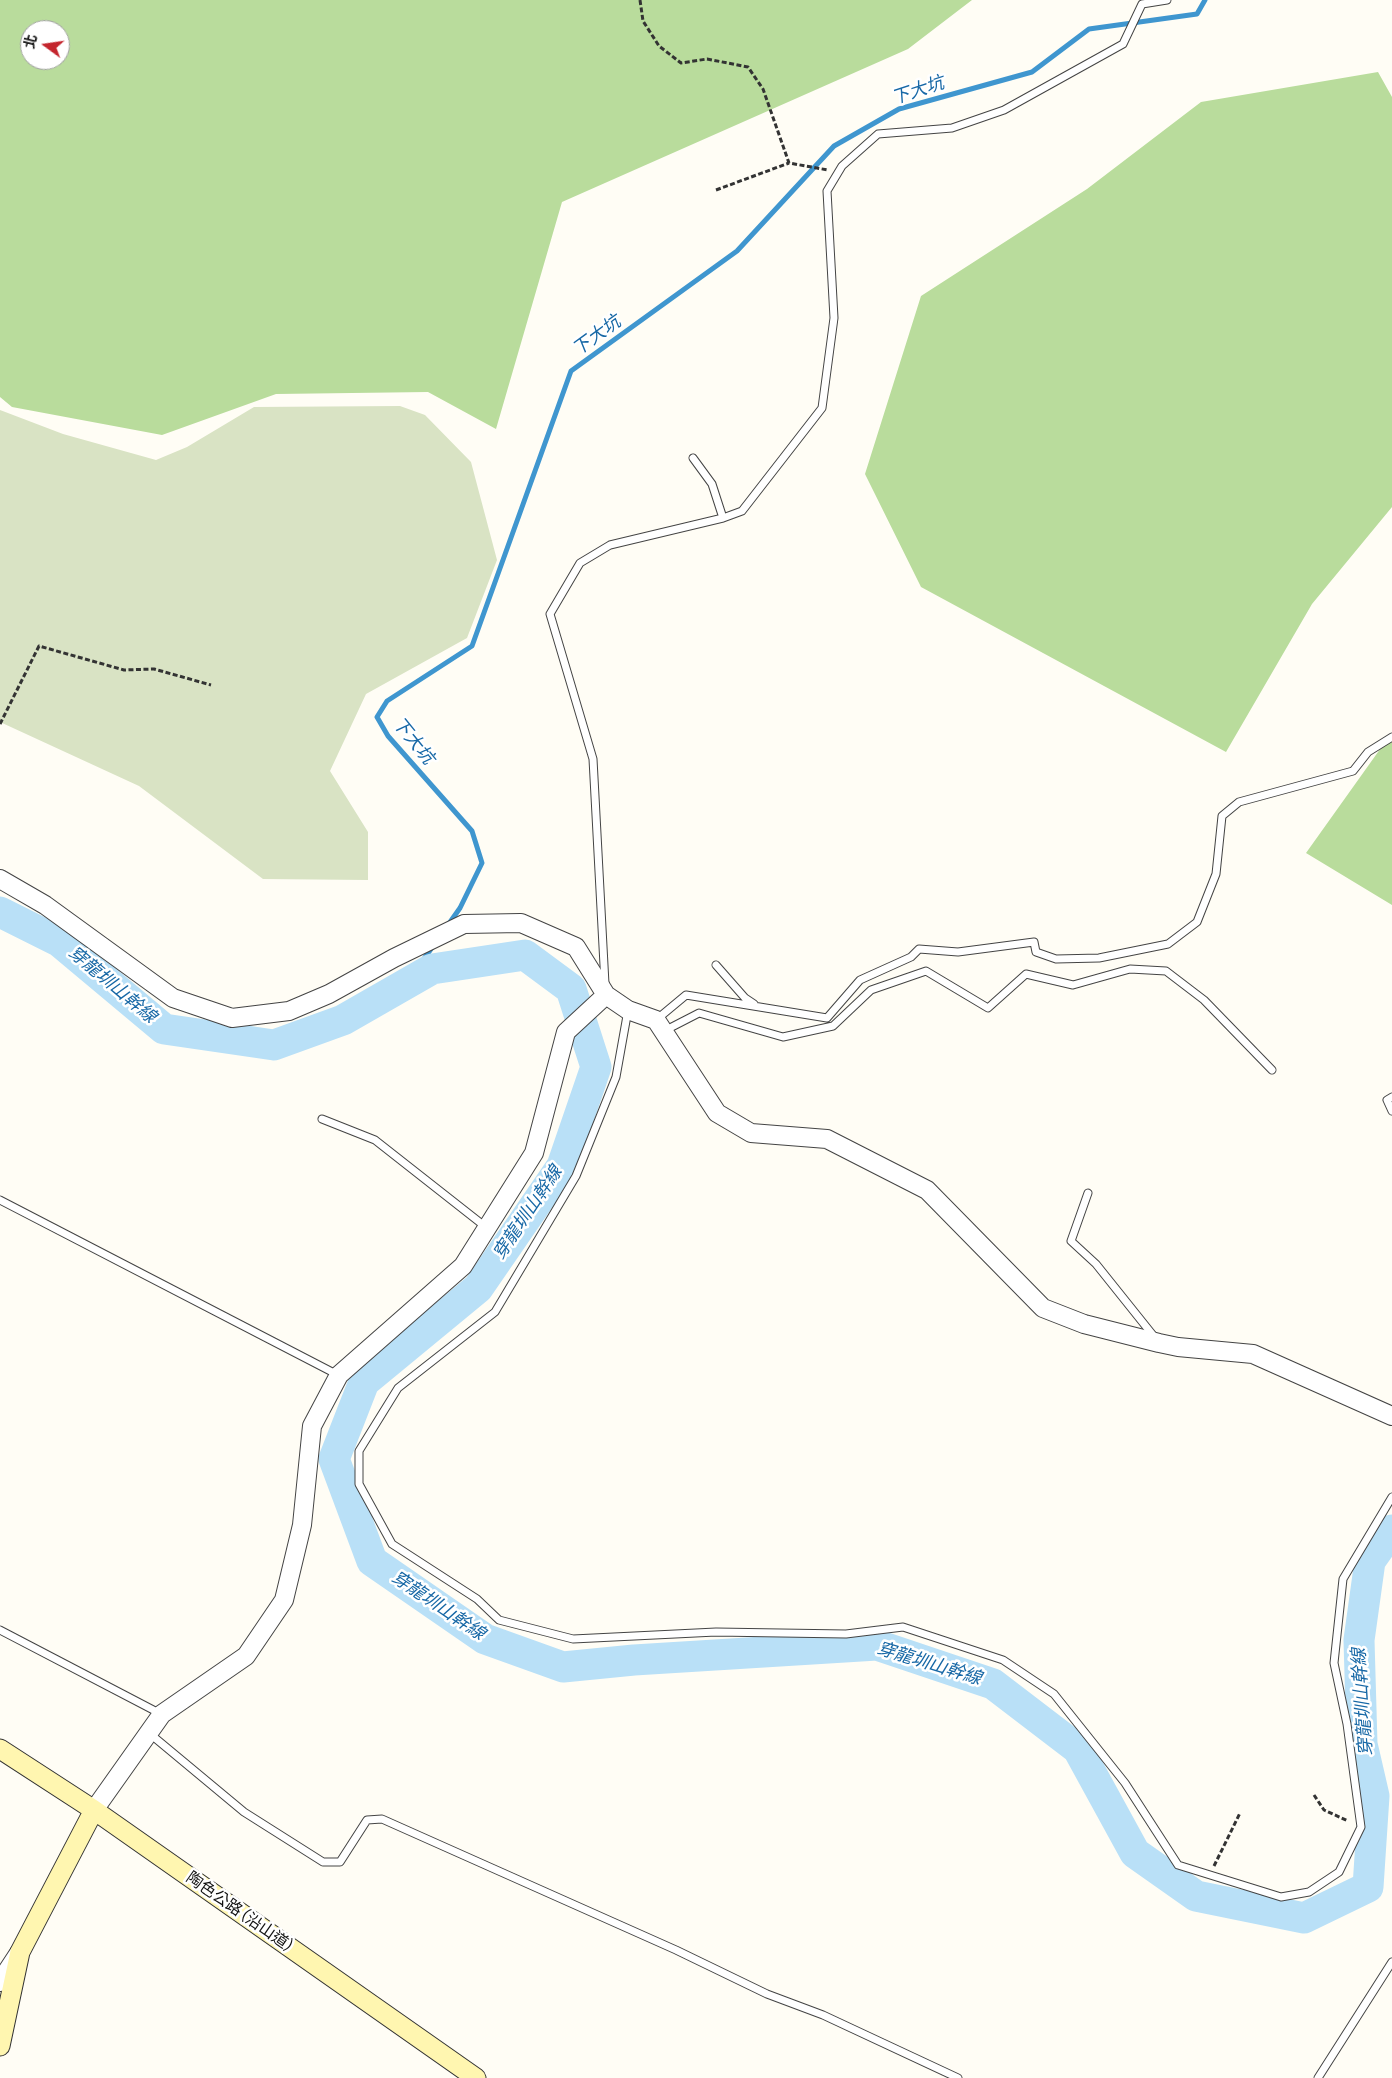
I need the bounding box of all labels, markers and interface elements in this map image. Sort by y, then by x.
north arrow [20,20,70,70]
text: 北 [21,33,41,50]
water label: 下大坑 [889,72,947,110]
water label: 下大坑 [569,311,625,361]
water label: 下大坑 [388,713,438,769]
water label: 穿龍圳山幹線 [64,942,160,1028]
water label: 穿龍圳山幹線 [489,1162,567,1264]
water label: 穿龍圳山幹線 [387,1567,489,1645]
water label: 穿龍圳山幹線 [874,1638,984,1690]
water label: 穿龍圳山幹線 [1348,1647,1378,1757]
street label: 陶色公路 (沿山道) [182,1868,296,1956]

